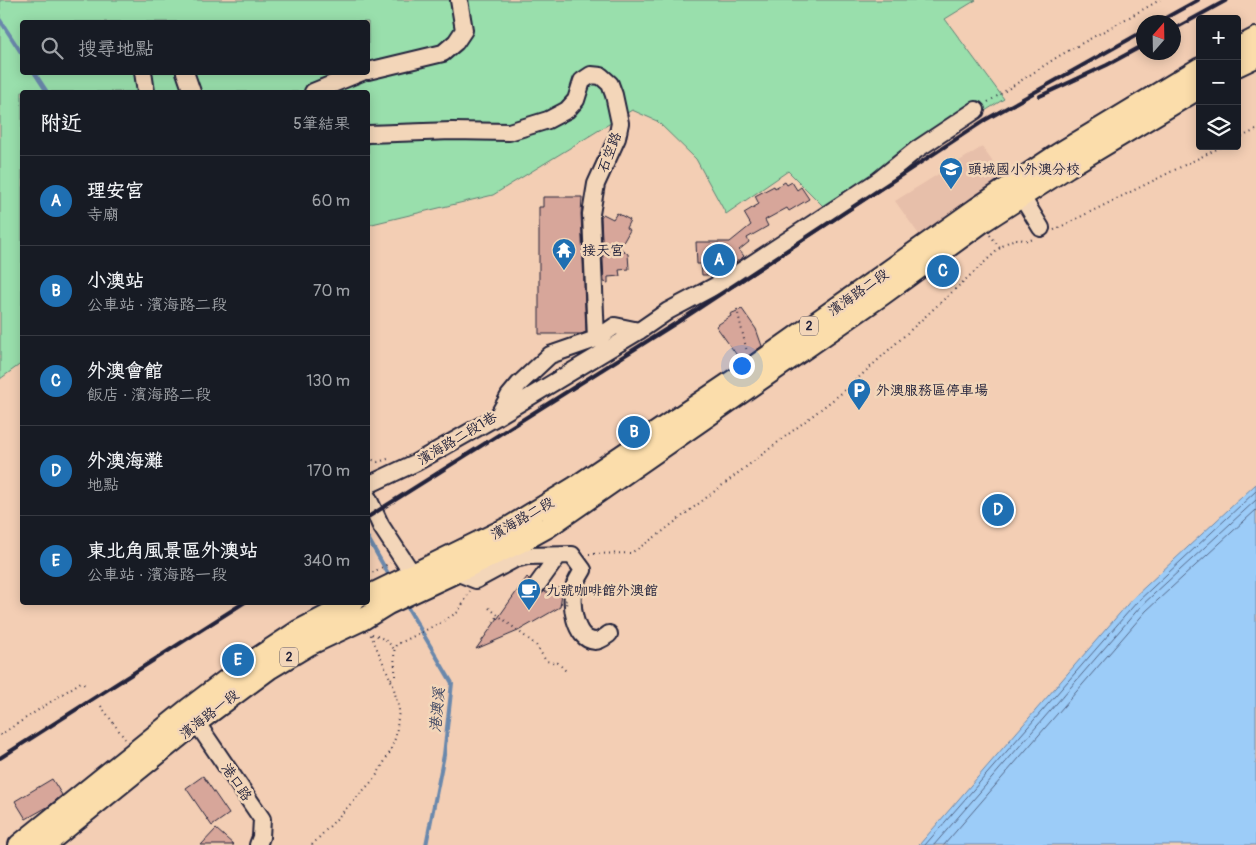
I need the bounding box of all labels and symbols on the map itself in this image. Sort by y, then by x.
north arrow [1136,15,1181,60]
street label: 石空路 [594,130,625,175]
school or university icon: 頭城國小外澳分校 [938,156,964,190]
place label: 頭城國小外澳分校 [968,161,1080,178]
temple icon: 接天宮 [551,237,577,271]
pin: A [703,241,735,279]
place label: 接天宮 [582,242,624,259]
pin: C [927,252,959,290]
street label: 濱海路二段 [825,265,892,319]
road number: 2 [800,316,818,336]
your location [729,353,755,379]
parking icon: 外澳服務區停車場 [846,377,872,411]
place label: 外澳服務區停車場 [876,382,988,399]
street label: 濱海路二段1巷 [415,408,501,469]
pin: B [618,413,650,451]
pin: D [982,491,1014,529]
street label: 濱海路二段 [488,494,557,543]
cafe icon: 九號咖啡館外澳館 [516,577,542,611]
place label: 九號咖啡館外澳館 [546,582,658,599]
pin: E [222,641,254,679]
road number: 2 [280,648,298,666]
street label: 濱海路一段 [176,686,242,743]
water label: 港澳溪 [426,686,449,733]
street label: 港口路 [218,760,255,804]

